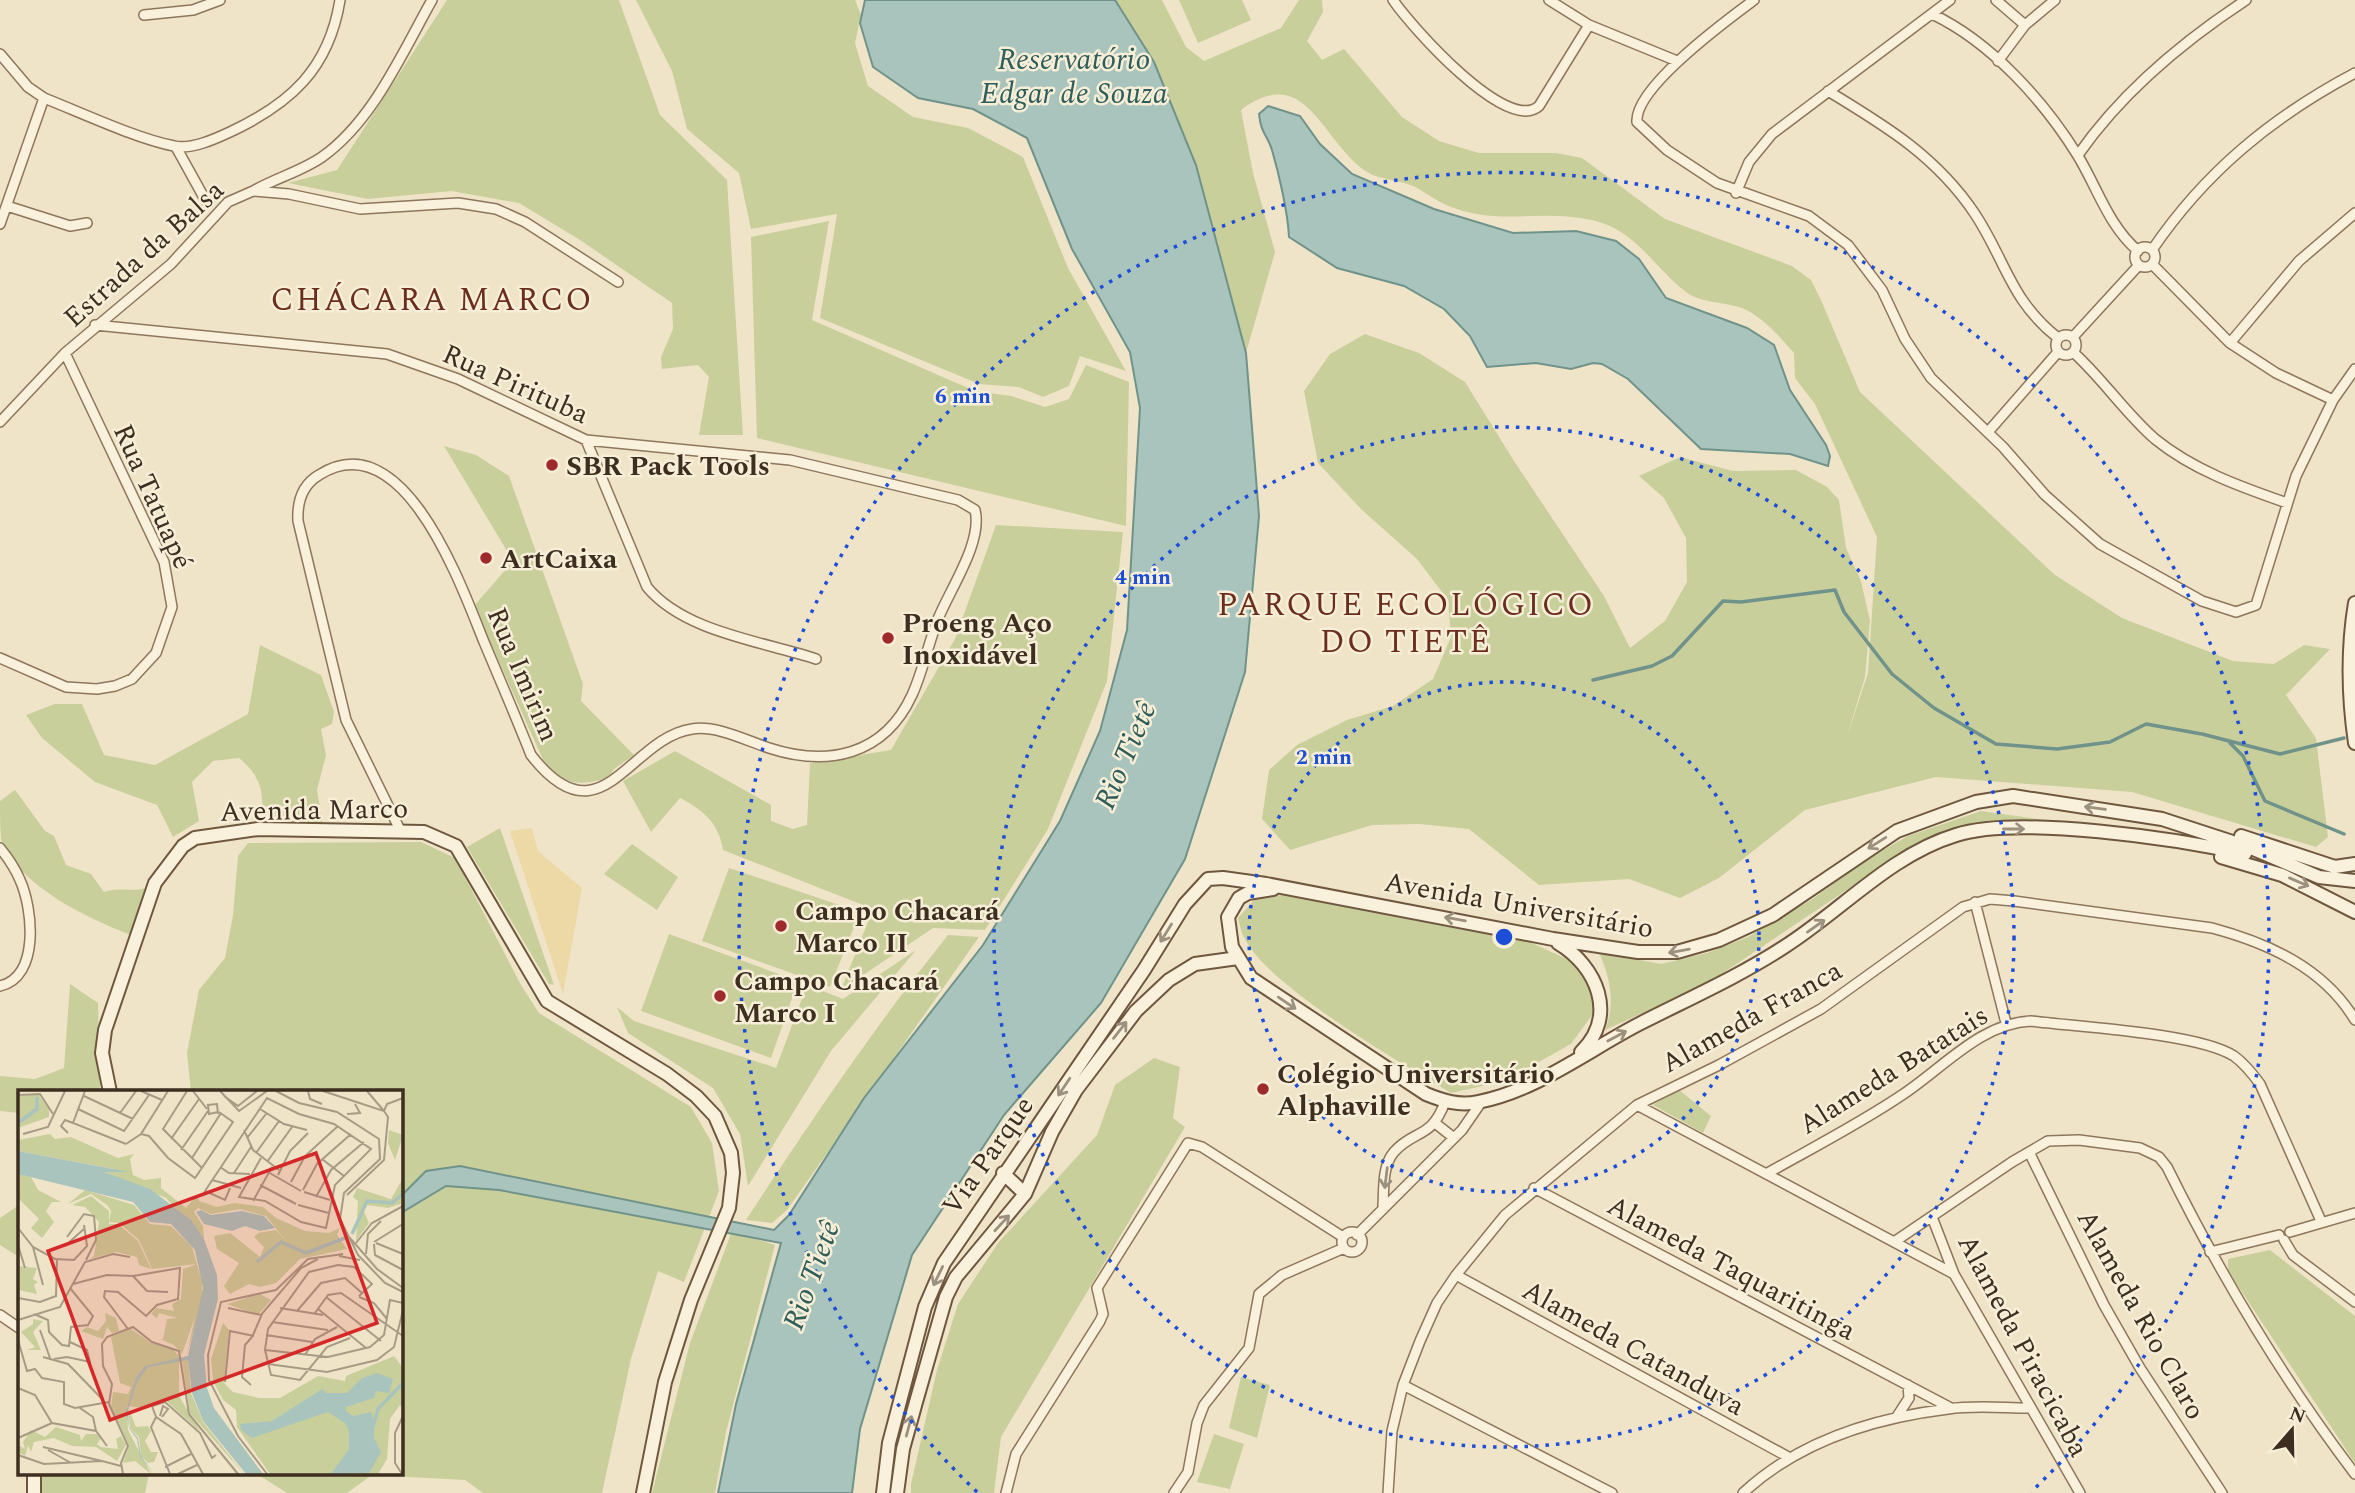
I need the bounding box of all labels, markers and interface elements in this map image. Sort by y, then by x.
water label: Reservatório Edgar de Souza [980,37,1168,117]
street label: Estrada da Balsa [54,170,234,338]
district label: CHÁCARA MARCO [271,276,593,325]
street label: Rua Pirituba [435,333,596,436]
text: 6 min [935,381,991,413]
street label: Rua Tatuapé [101,417,204,576]
place label: SBR Pack Tools [566,445,770,488]
marker: SBR Pack Tools [544,457,560,473]
place label: ArtCaixa [500,538,618,581]
marker: ArtCaixa [478,550,494,566]
text: 4 min [1115,562,1171,594]
district label: PARQUE ECOLÓGICO DO TIETÊ [1217,581,1595,667]
street label: Rua Imirim [475,601,570,749]
place label: Proeng Aço Inoxidável [902,602,1052,677]
marker: Proeng Aço Inoxidável [880,630,896,646]
water label: Rio Tietê [1083,694,1170,817]
text: 2 min [1296,742,1352,774]
street label: Avenida Marco [219,787,409,834]
one-way arrow [2084,801,2106,814]
one-way arrow [2003,822,2026,836]
one-way arrow [1868,835,1887,850]
street label: Avenida Universitário [1381,861,1657,950]
one-way arrow [2287,876,2309,889]
place label: Campo Chacará Marco II [795,890,1000,965]
one-way arrow [1444,912,1467,925]
marker: Campo Chacará Marco II [773,918,789,934]
one-way arrow [1806,919,1825,933]
one-way arrow [1159,922,1173,942]
centre of rings [1492,925,1516,949]
one-way arrow [1668,945,1691,958]
street label: Alameda Franca [1653,950,1851,1085]
place label: Campo Chacará Marco I [734,960,939,1035]
marker: Campo Chacará Marco I [712,988,728,1004]
street label: Alameda Batatais [1790,995,1997,1146]
one-way arrow [1277,996,1296,1010]
one-way arrow [1113,1022,1128,1040]
one-way arrow [1606,1029,1627,1042]
place label: Colégio Universitário Alphaville [1277,1053,1554,1128]
one-way arrow [1057,1077,1071,1096]
marker: Colégio Universitário Alphaville [1255,1081,1271,1097]
street label: Via Parque [931,1087,1045,1224]
inset map [18,1090,402,1476]
one-way arrow [1379,1166,1392,1189]
street label: Alameda Taquaritinga [1599,1184,1864,1352]
street label: Alameda Rio Claro [2065,1202,2216,1428]
water label: Rio Tietê [771,1214,853,1337]
one-way arrow [993,1215,1010,1232]
street label: Alameda Piracicaba [1946,1227,2100,1465]
one-way arrow [930,1265,944,1286]
street label: Alameda Catanduva [1514,1269,1753,1428]
north arrow [2257,1395,2327,1465]
text: N [2285,1399,2310,1432]
one-way arrow [903,1415,916,1438]

